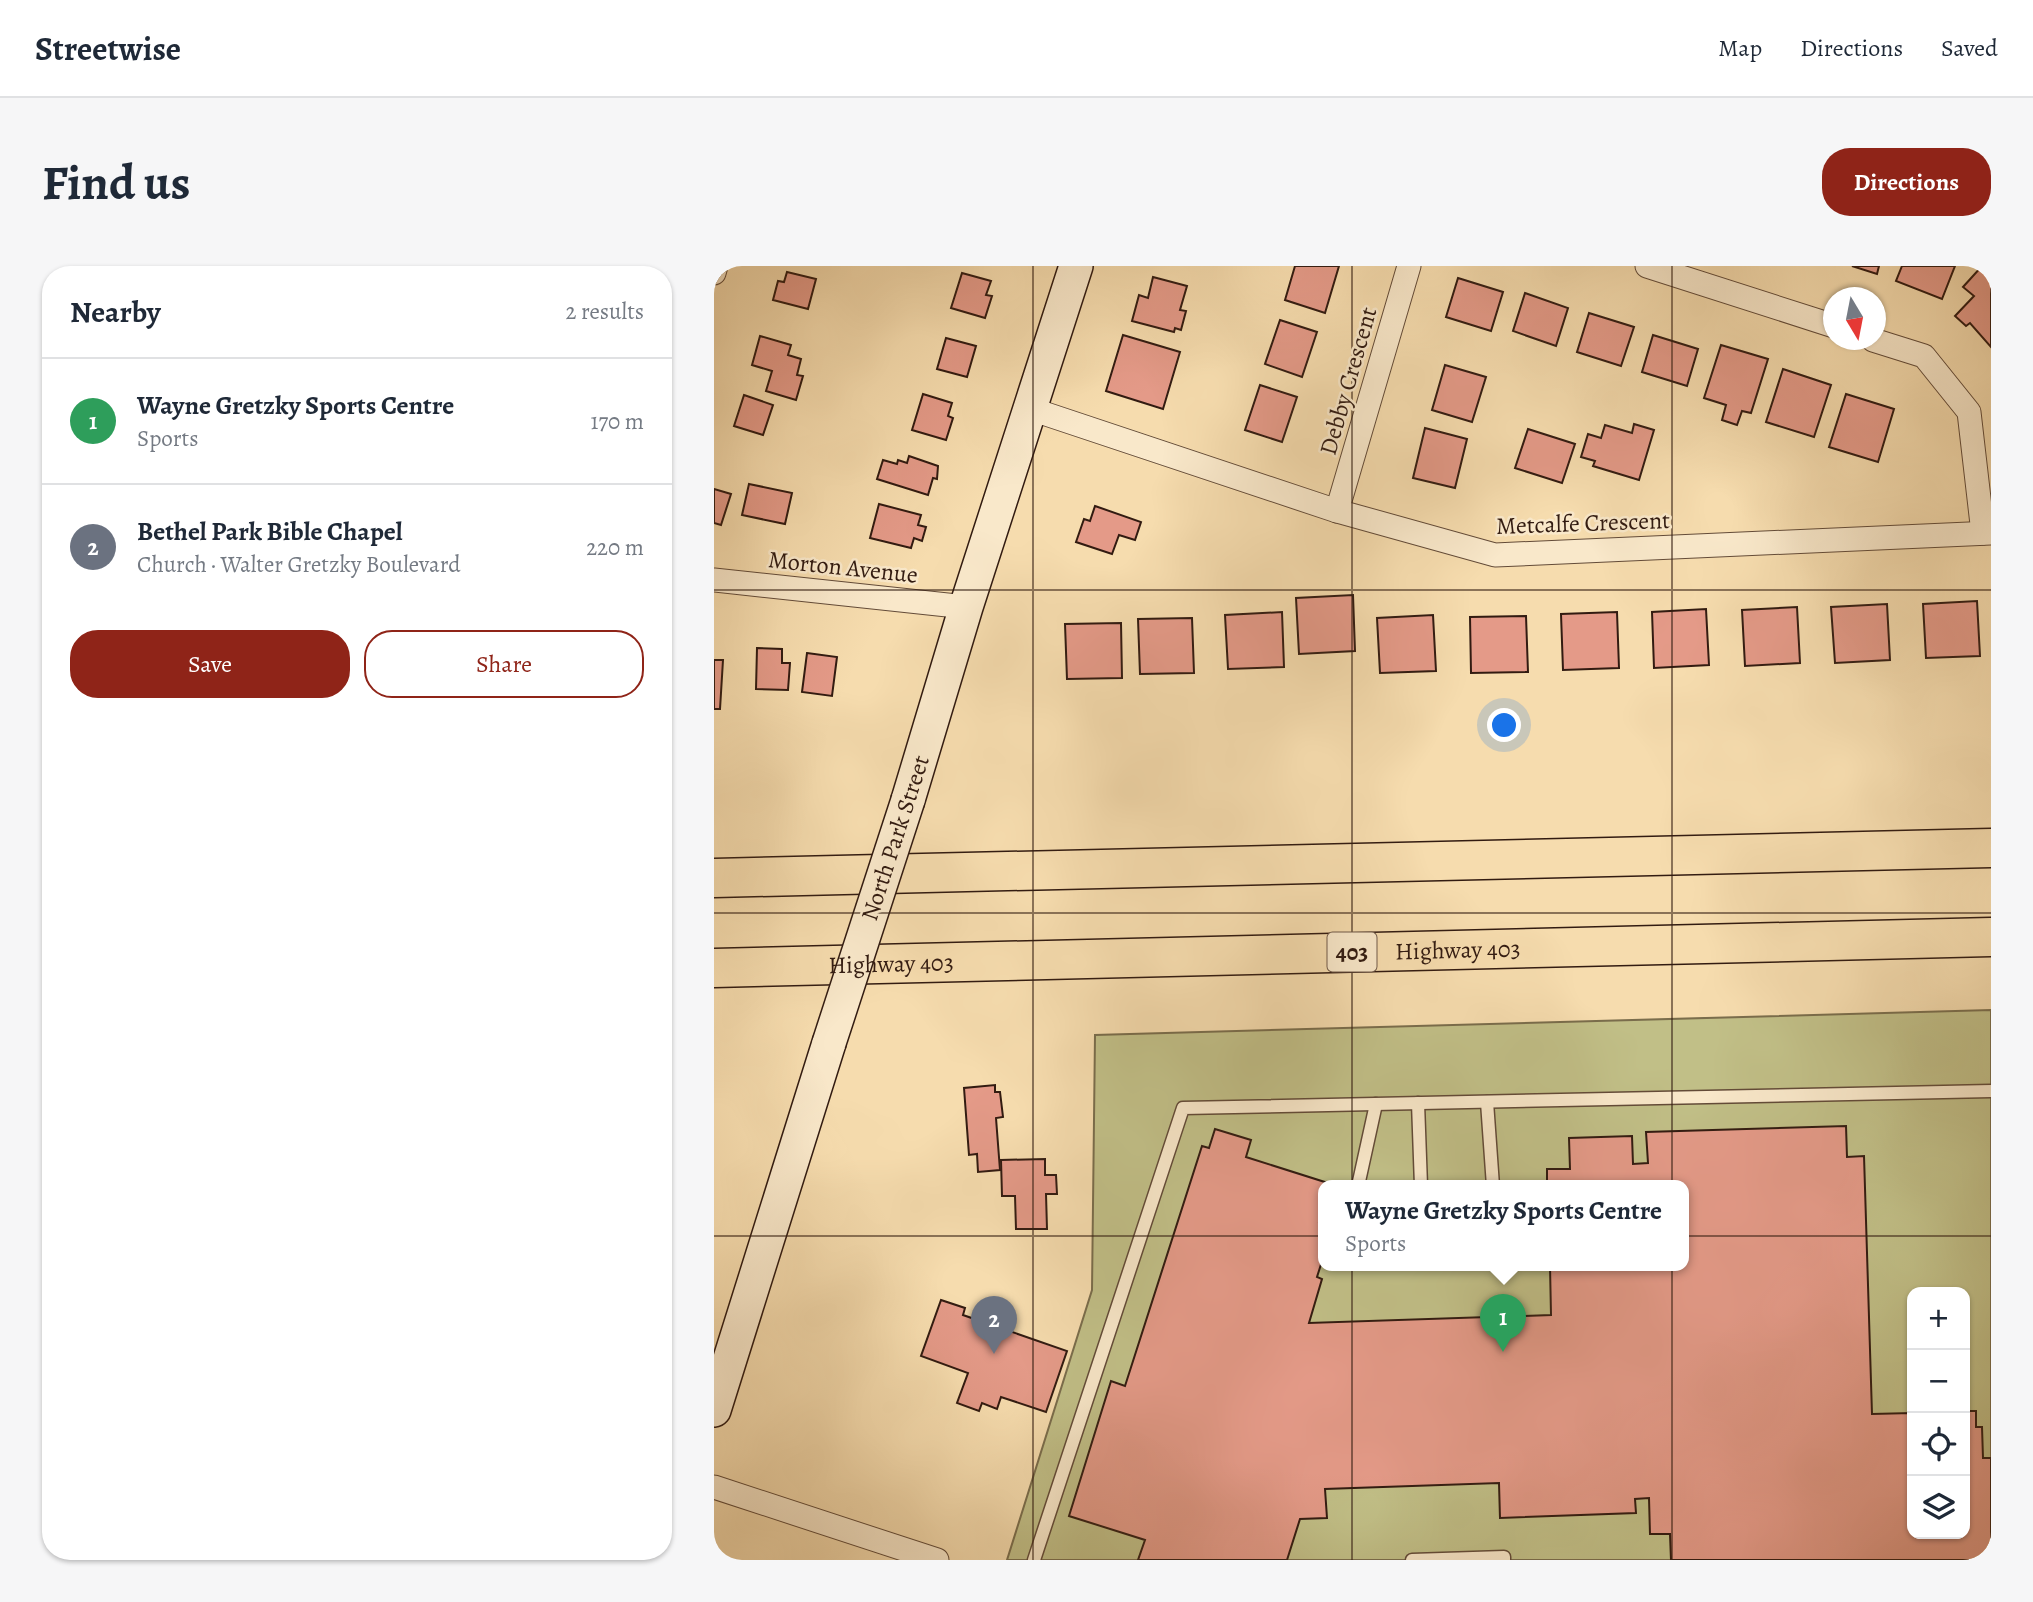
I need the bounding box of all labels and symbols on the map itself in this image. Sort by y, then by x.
north arrow [1823,287,1886,350]
street label: Debby Crescent [1312,303,1384,459]
street label: Metcalfe Crescent [1495,504,1671,542]
street label: Morton Avenue [767,543,919,591]
your location [1487,708,1521,742]
street label: North Park Street [853,751,937,925]
road number: 403 [1328,932,1376,972]
street label: Highway 403 [1395,932,1521,967]
street label: Highway 403 [828,946,954,981]
pin: 1 [1480,1294,1526,1352]
pin: 2 [971,1296,1017,1354]

